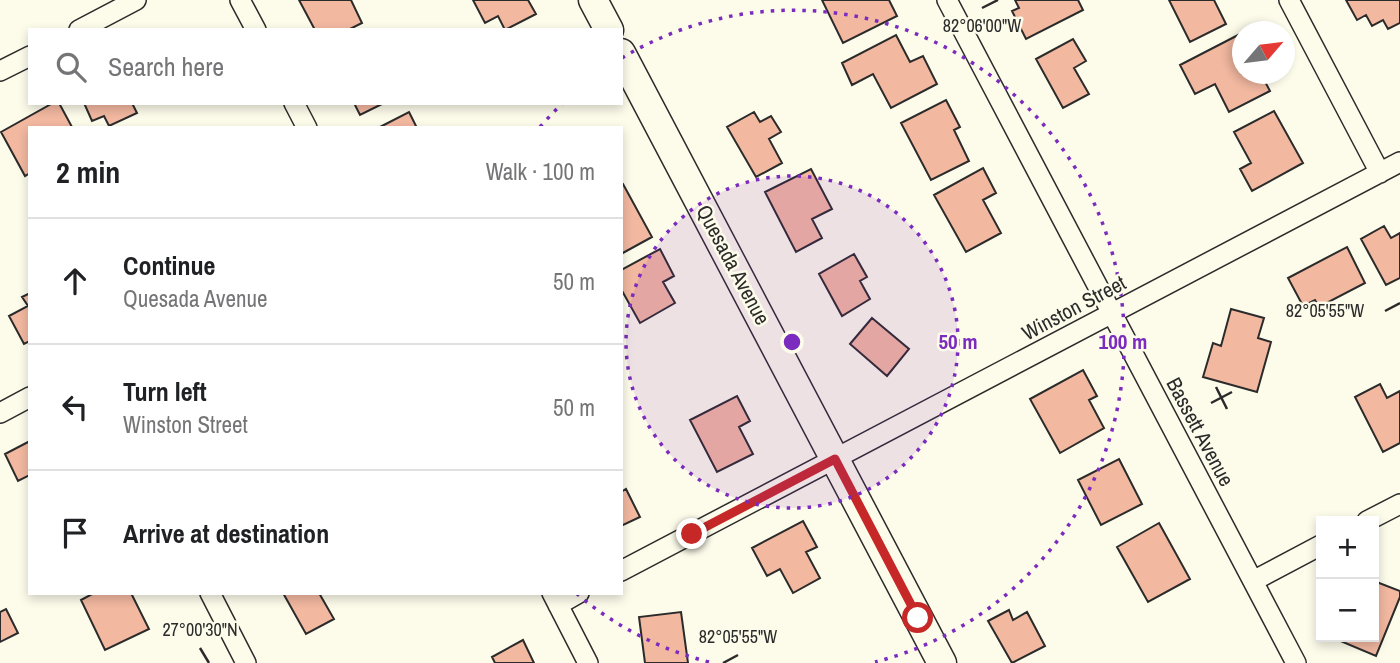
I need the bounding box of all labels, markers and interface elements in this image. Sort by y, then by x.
text: 82°06'00"W [943,13,1021,38]
north arrow [1232,21,1295,84]
search box [28,28,623,105]
icon: search [52,48,90,86]
text: Search here [108,49,224,84]
text: 2 min [56,152,120,192]
text: Walk · 100 m [486,156,595,187]
street label: Quesada Avenue [690,200,777,330]
text: Continue [123,248,215,283]
icon: ahead [56,262,94,300]
text: 50 m [553,266,595,297]
street label: Winston Street [1017,268,1131,347]
text: Quesada Avenue [123,283,267,314]
text: 82°05'55"W [1286,298,1364,323]
text: 50 m [938,327,978,356]
text: 100 m [1099,327,1147,356]
centre of rings [780,330,804,354]
street label: Bassett Avenue [1160,372,1241,491]
text: Turn left [123,374,207,409]
icon: left [56,388,94,426]
text: 50 m [553,392,595,423]
text: Winston Street [123,409,248,440]
icon: arrive [56,514,94,552]
text: Arrive at destination [123,516,329,551]
map controls [1316,516,1379,642]
button: + [1316,516,1379,579]
route end [676,518,707,549]
button: − [1316,579,1379,642]
route start [902,602,933,633]
text: 27°00'30"N [162,617,238,642]
text: 82°05'55"W [699,624,777,649]

